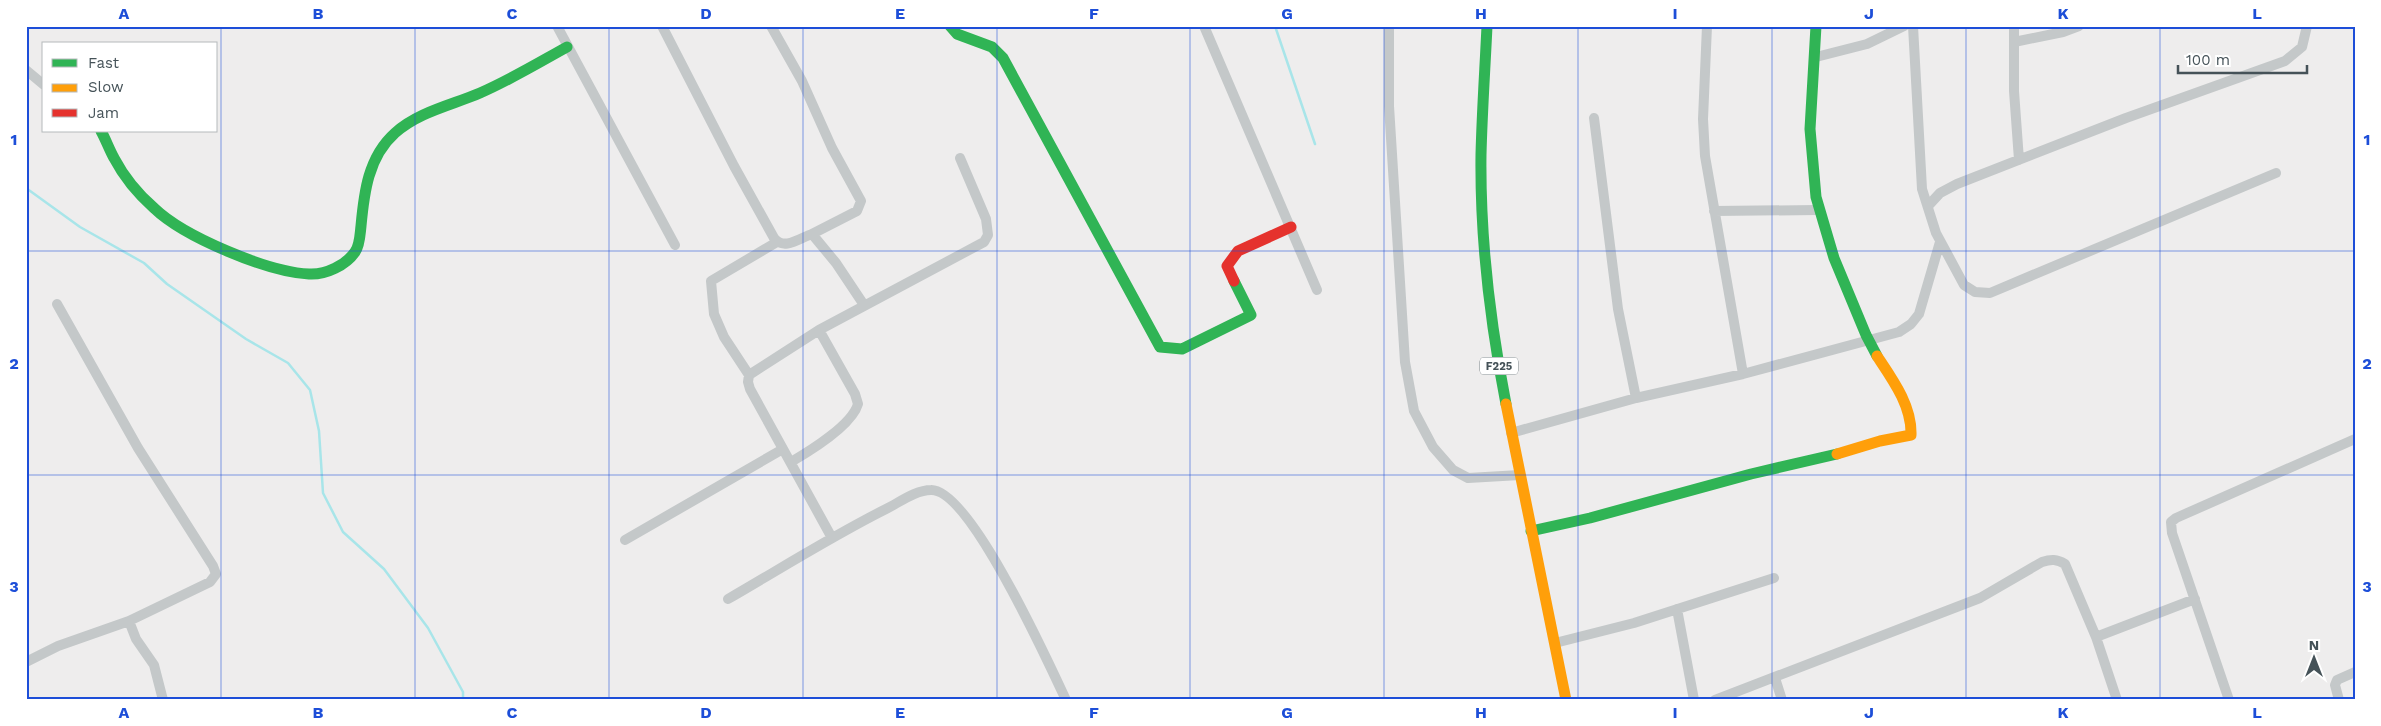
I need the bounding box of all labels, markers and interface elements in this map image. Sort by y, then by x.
text: A [119,4,130,23]
text: B [313,4,324,23]
text: C [507,4,518,23]
text: D [700,4,712,23]
text: E [895,4,905,23]
text: F [1089,4,1099,23]
text: G [1281,4,1293,23]
text: H [1475,4,1487,23]
text: I [1672,4,1678,23]
text: J [1864,4,1874,23]
text: K [2057,4,2069,23]
text: L [2252,4,2262,23]
legend [42,42,218,132]
scale bar [2178,42,2307,74]
text: 100 m [2186,51,2230,69]
text: Fast [88,54,120,72]
text: Slow [88,78,124,96]
text: Jam [88,104,119,122]
text: 1 [11,130,17,149]
text: 1 [2364,130,2370,149]
text: 2 [9,354,19,373]
text: 2 [2362,354,2372,373]
road number: F225 [1480,358,1518,374]
text: 3 [9,577,19,596]
text: 3 [2362,577,2372,596]
north arrow [2288,634,2338,684]
text: N [2309,637,2319,653]
text: A [119,703,130,722]
text: B [313,703,324,722]
text: C [507,703,518,722]
text: D [700,703,712,722]
text: E [895,703,905,722]
text: F [1089,703,1099,722]
text: G [1281,703,1293,722]
text: H [1475,703,1487,722]
text: I [1672,703,1678,722]
text: J [1864,703,1874,722]
text: K [2057,703,2069,722]
text: L [2252,703,2262,722]

